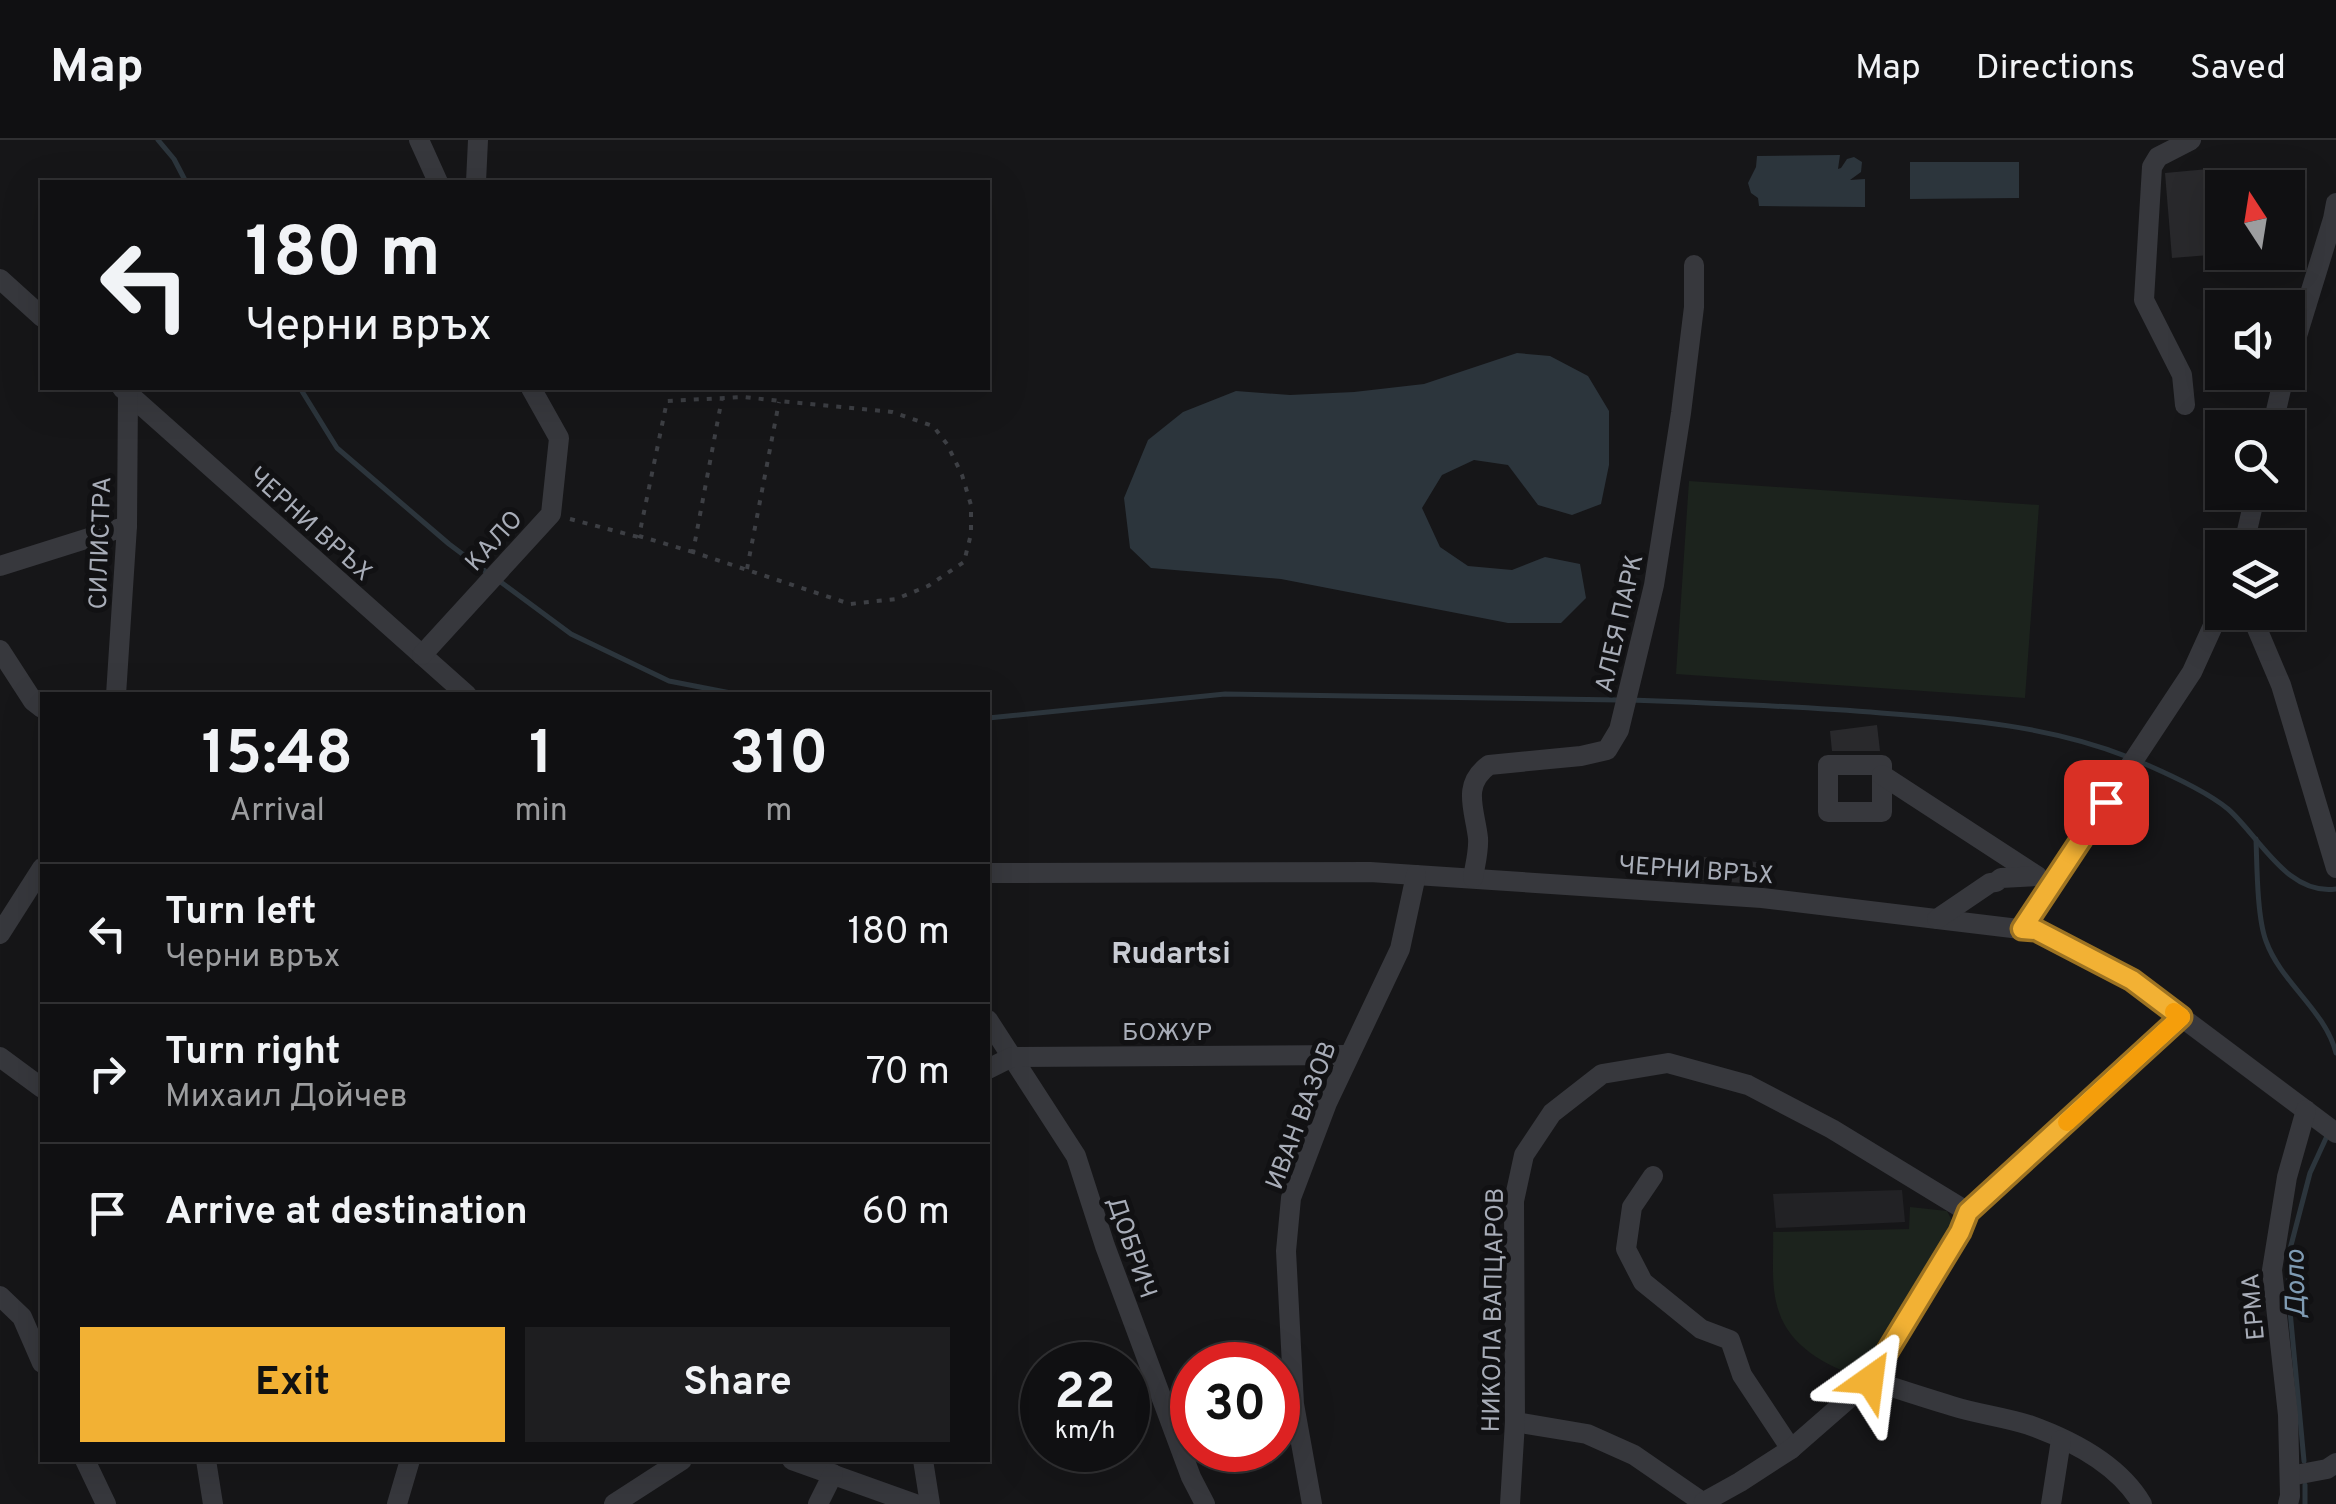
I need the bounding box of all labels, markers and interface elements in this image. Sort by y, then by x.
text: Map [50,39,144,99]
text: Map [1855,47,1921,91]
text: Directions [1976,47,2135,91]
text: Saved [2190,47,2286,91]
north arrow [2205,170,2305,270]
map controls [2205,170,2305,630]
text: 180 m [245,212,441,301]
icon: left [80,220,210,350]
button: sound [2205,290,2305,390]
text: Черни връх [245,299,492,356]
button: search [2205,410,2305,510]
street label: ЧЕРНИ ВРЪХ [240,461,378,589]
street label: СИЛИСТРА [84,476,120,610]
street label: КАЛО [459,505,531,579]
button: layers [2205,530,2305,630]
street label: АЛЕЯ ПАРК [1589,551,1652,696]
text: 15:48 [201,719,353,795]
text: 1 [529,719,553,795]
text: 310 [729,719,829,795]
pin [2064,760,2149,845]
icon: arrive [2079,775,2134,830]
text: Arrival [230,792,325,832]
text: min [514,792,568,832]
text: m [765,792,792,832]
street label: ЧЕРНИ ВРЪХ [1617,851,1775,893]
text: Turn left [165,889,317,938]
icon: left [80,906,135,961]
text: 180 m [847,909,950,958]
district label: Rudartsi [1111,937,1231,974]
text: Черни връх [165,938,340,978]
street label: БОЖУР [1122,1018,1212,1050]
text: Turn right [165,1029,340,1078]
street label: ИВАН ВАЗОВ [1260,1038,1346,1195]
icon: right [80,1046,135,1101]
text: 70 m [866,1049,950,1098]
text: Михаил Дойчев [165,1078,408,1118]
icon: arrive [80,1186,135,1241]
street label: НИКОЛА ВАПЦАРОВ [1477,1188,1513,1433]
text: Arrive at destination [165,1189,528,1238]
text: 60 m [862,1189,950,1238]
street label: ДОБРИЧ [1098,1193,1163,1303]
water label: Доло [2278,1249,2316,1318]
street label: ЕРМА [2236,1272,2274,1342]
button: Exit [80,1327,505,1442]
button: Share [525,1327,950,1442]
position arrow [1818,1328,1922,1432]
speed limit sign: 30 [1170,1342,1300,1472]
text: 22 [1054,1363,1116,1426]
text: km/h [1055,1416,1115,1448]

